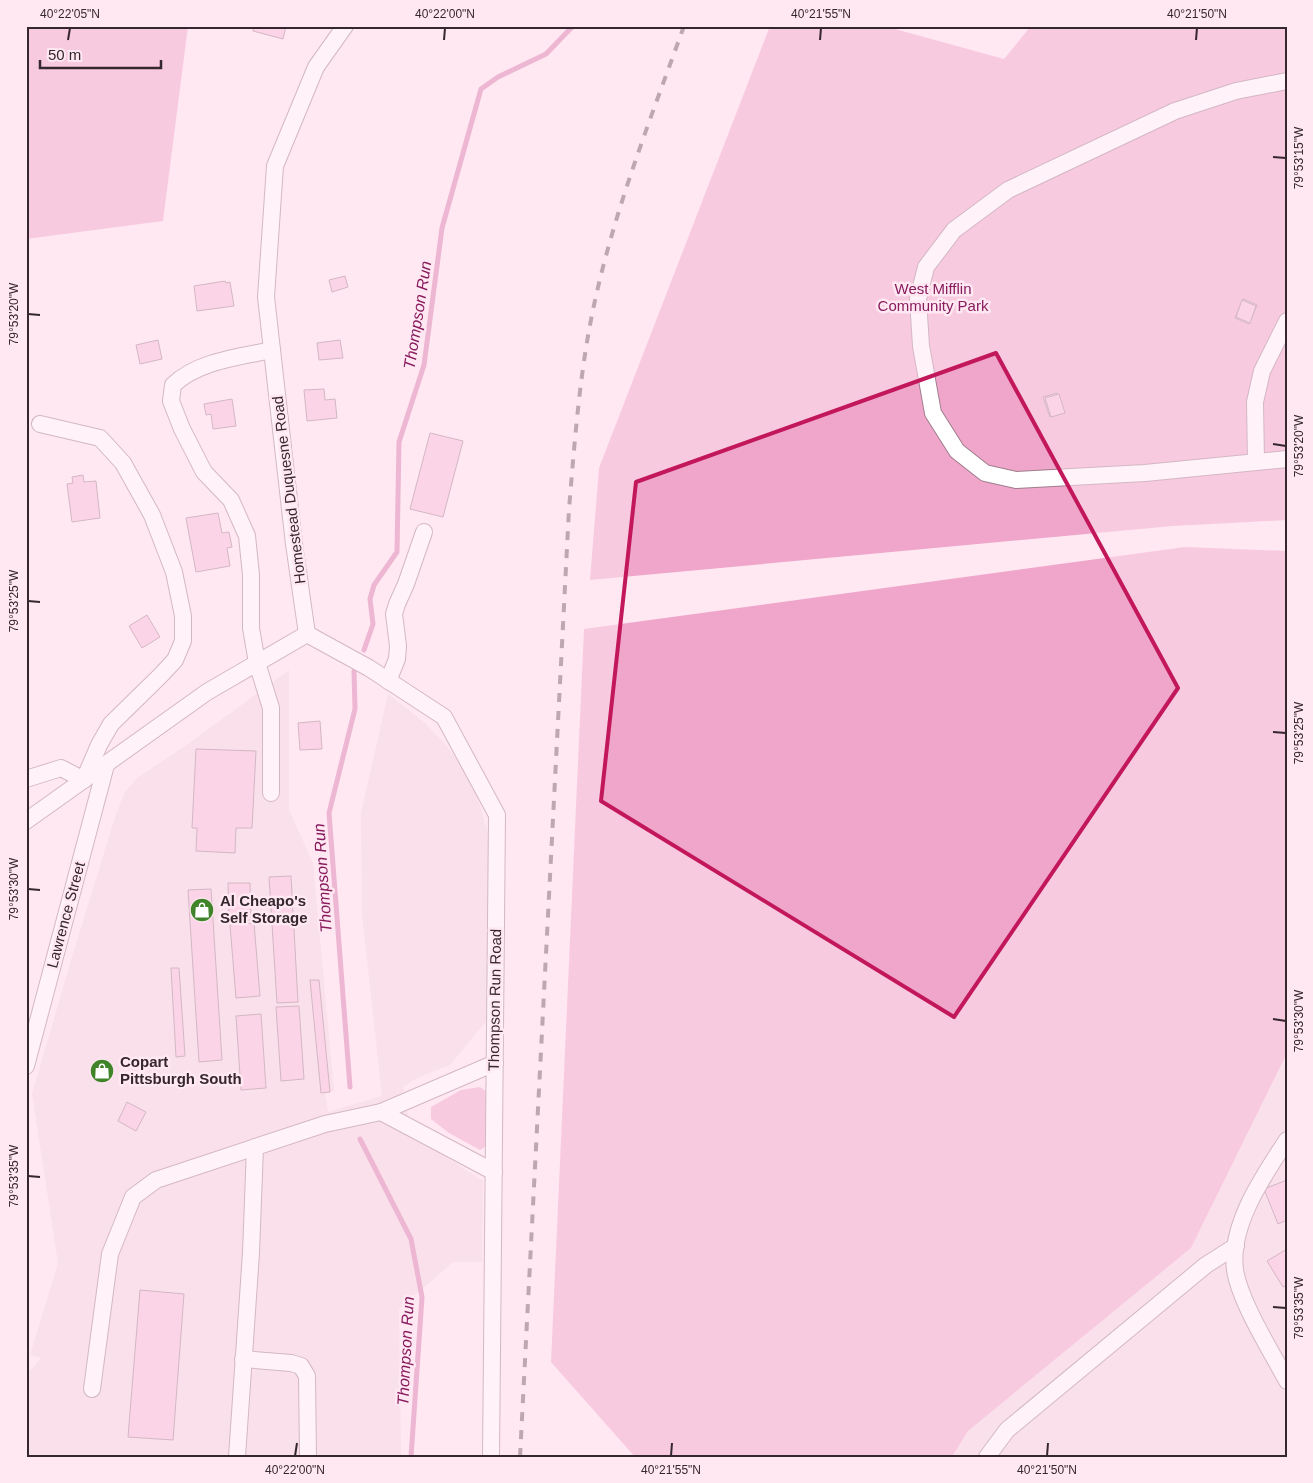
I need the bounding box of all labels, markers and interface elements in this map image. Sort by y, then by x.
text: 40°22'05"N [40,7,100,21]
text: 40°22'00"N [415,7,475,21]
text: 40°21'55"N [791,7,851,21]
text: 40°21'50"N [1167,7,1227,21]
scale bar [40,38,161,70]
text: 50 m [48,46,81,63]
text: 79°53'15"W [1292,126,1306,189]
water label: Thompson Run [401,260,434,370]
park label: West Mifflin Community Park [878,280,989,314]
text: 79°53'20"W [7,282,21,345]
street label: Homestead Duquesne Road [269,395,308,585]
text: 79°53'20"W [1292,414,1306,477]
text: 79°53'25"W [7,569,21,632]
text: 79°53'25"W [1292,701,1306,764]
water label: Thompson Run [310,823,335,933]
text: 79°53'30"W [7,857,21,920]
street label: Lawrence Street [43,859,88,970]
place label: Al Cheapo's Self Storage [220,892,308,926]
shop icon: Al Cheapo's Self Storage [189,897,215,923]
street label: Thompson Run Road [485,929,504,1071]
text: 79°53'30"W [1292,989,1306,1052]
place label: Copart Pittsburgh South [120,1053,242,1087]
shop icon: Copart Pittsburgh South [89,1058,115,1084]
text: 79°53'35"W [7,1144,21,1207]
text: 79°53'35"W [1292,1276,1306,1339]
water label: Thompson Run [394,1296,417,1406]
text: 40°22'00"N [265,1463,325,1477]
text: 40°21'55"N [641,1463,701,1477]
text: 40°21'50"N [1017,1463,1077,1477]

